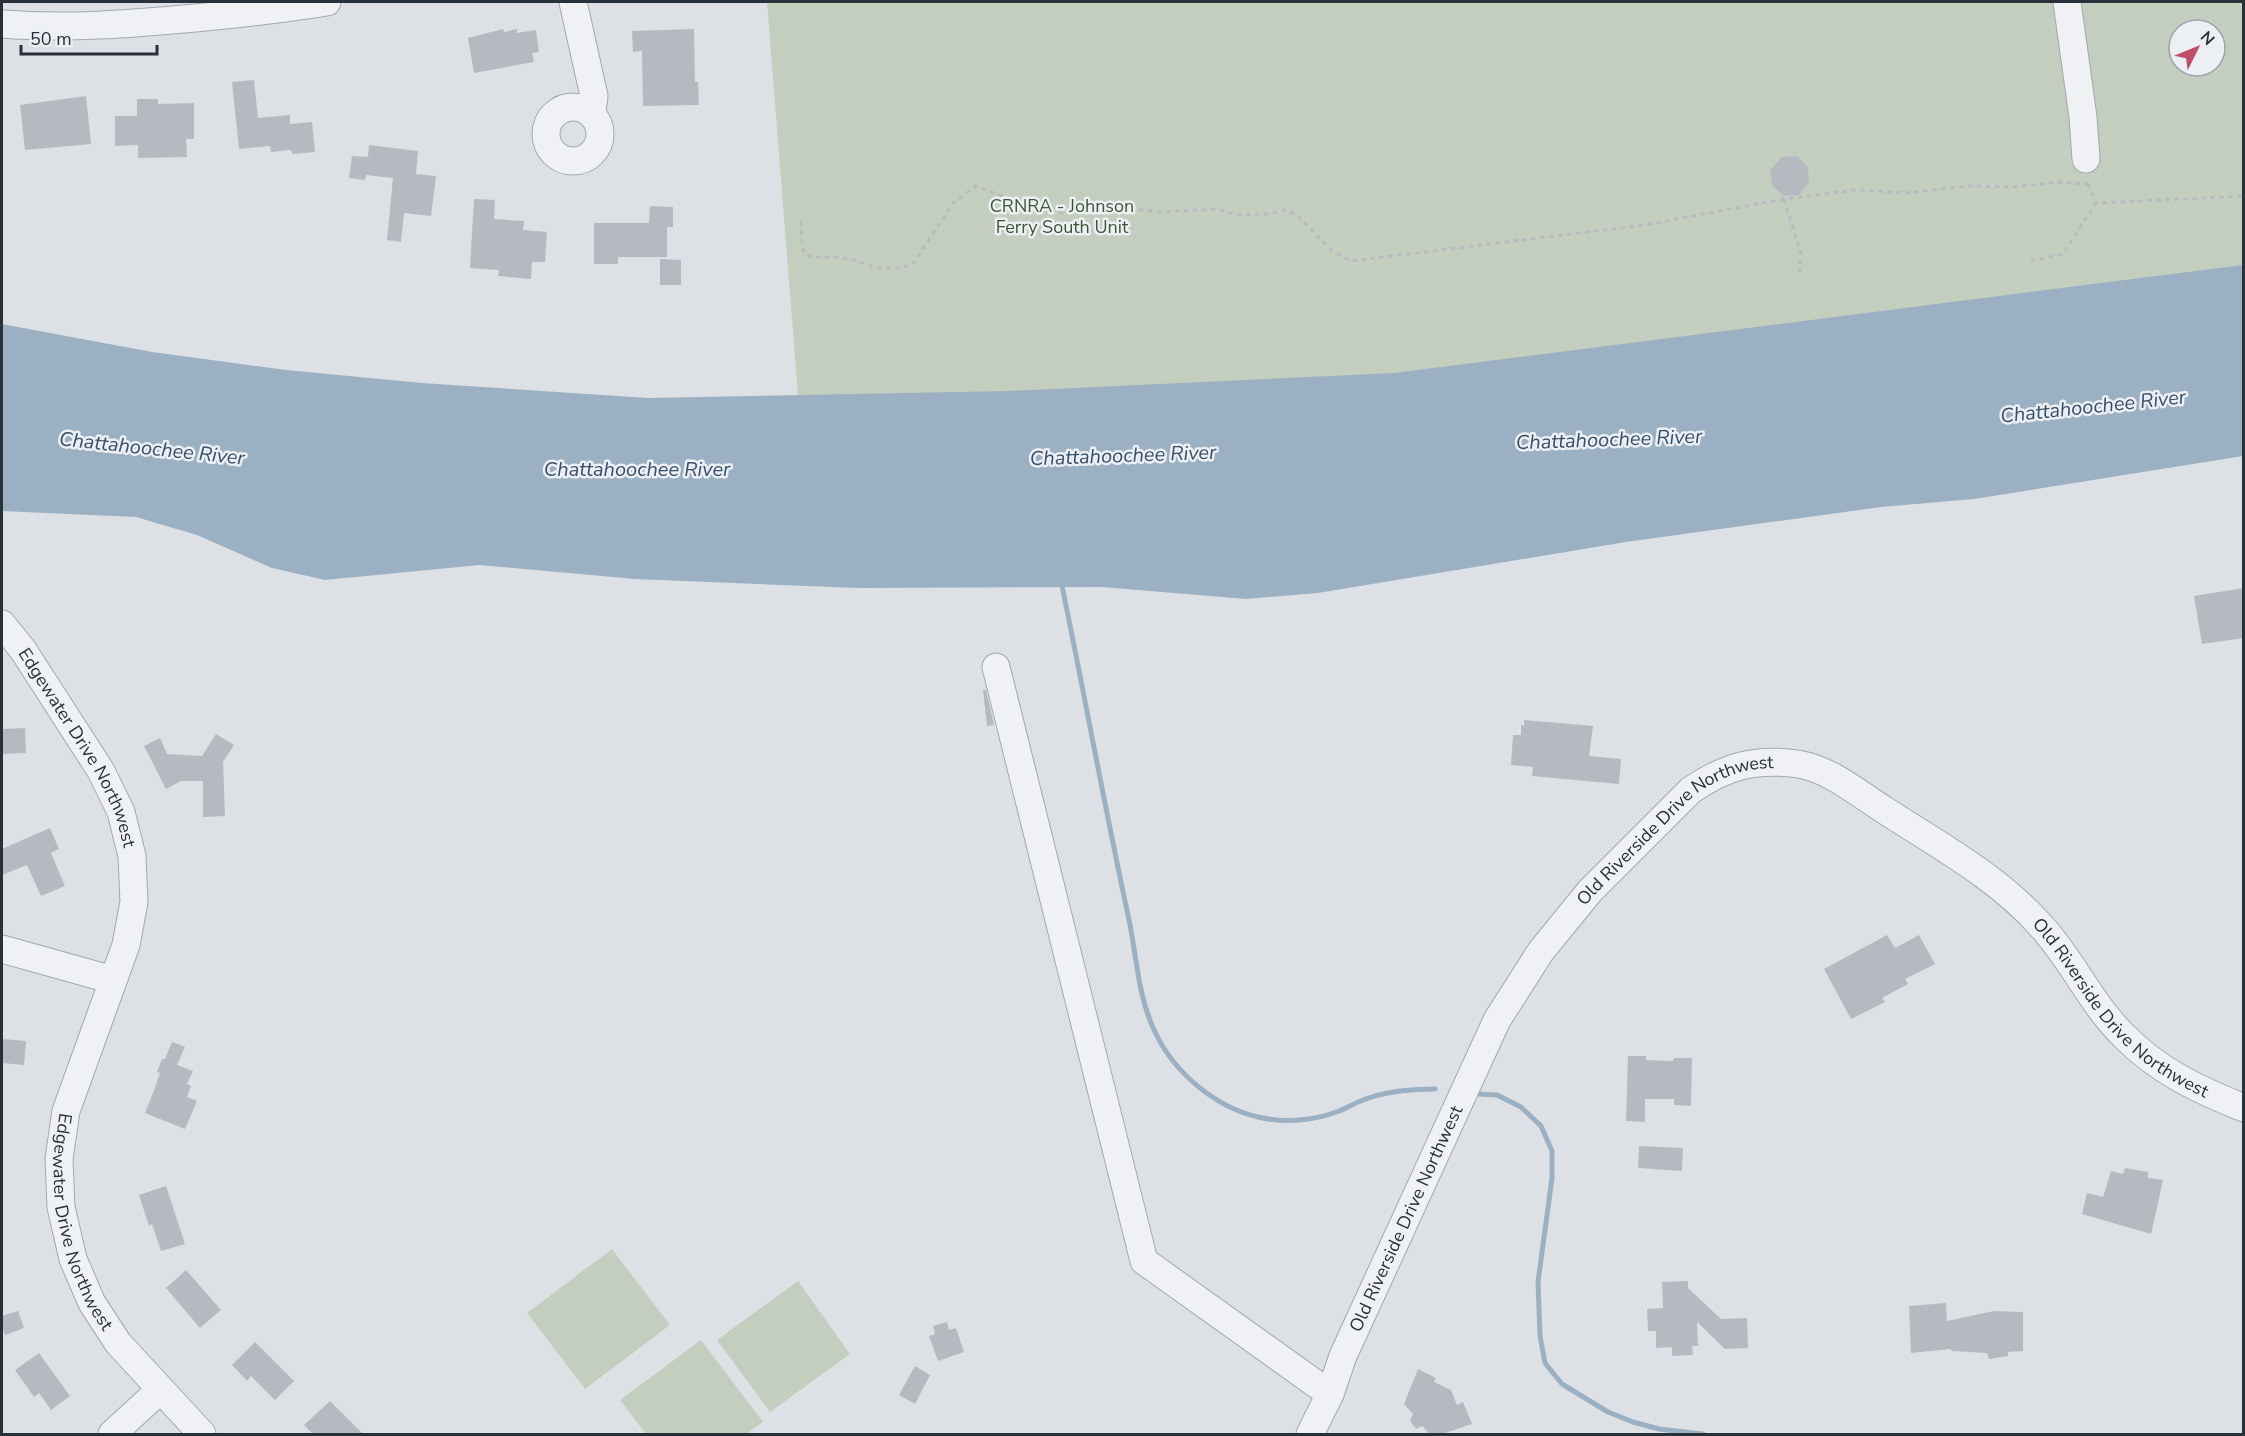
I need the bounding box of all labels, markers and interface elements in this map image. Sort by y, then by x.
scale bar [21,18,158,56]
north arrow [2167,18,2227,78]
text: 50 m [30,27,72,51]
text: N [2195,27,2219,50]
park label: CRNRA - Johnson Ferry South Unit [990,194,1134,239]
water label: Chattahoochee River [1999,383,2188,430]
water label: Chattahoochee River [1515,423,1703,456]
water label: Chattahoochee River [58,425,247,472]
water label: Chattahoochee River [1029,439,1217,472]
water label: Chattahoochee River [544,456,731,483]
street label: Edgewater Drive Northwest [13,643,142,850]
street label: Old Riverside Drive Northwest [1571,750,1774,910]
street label: Old Riverside Drive Northwest [2027,913,2213,1104]
street label: Old Riverside Drive Northwest [1344,1101,1469,1336]
street label: Edgewater Drive Northwest [47,1112,119,1336]

